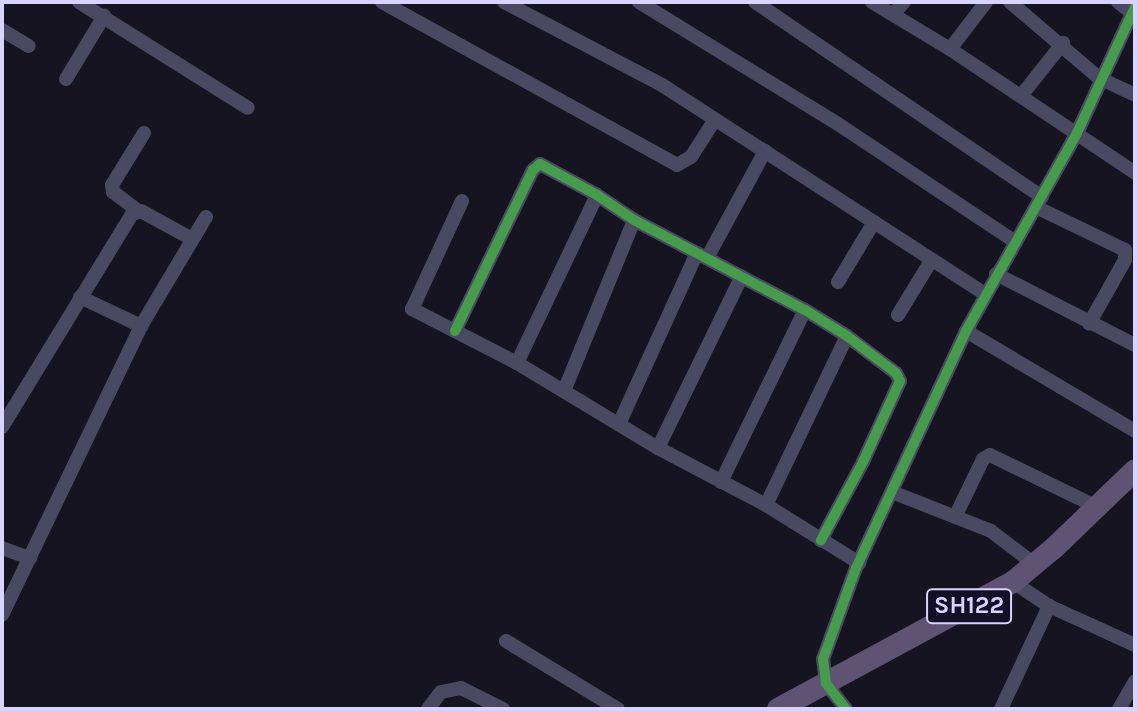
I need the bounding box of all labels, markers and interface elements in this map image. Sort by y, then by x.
road number: SH122 [925,586,1013,626]

